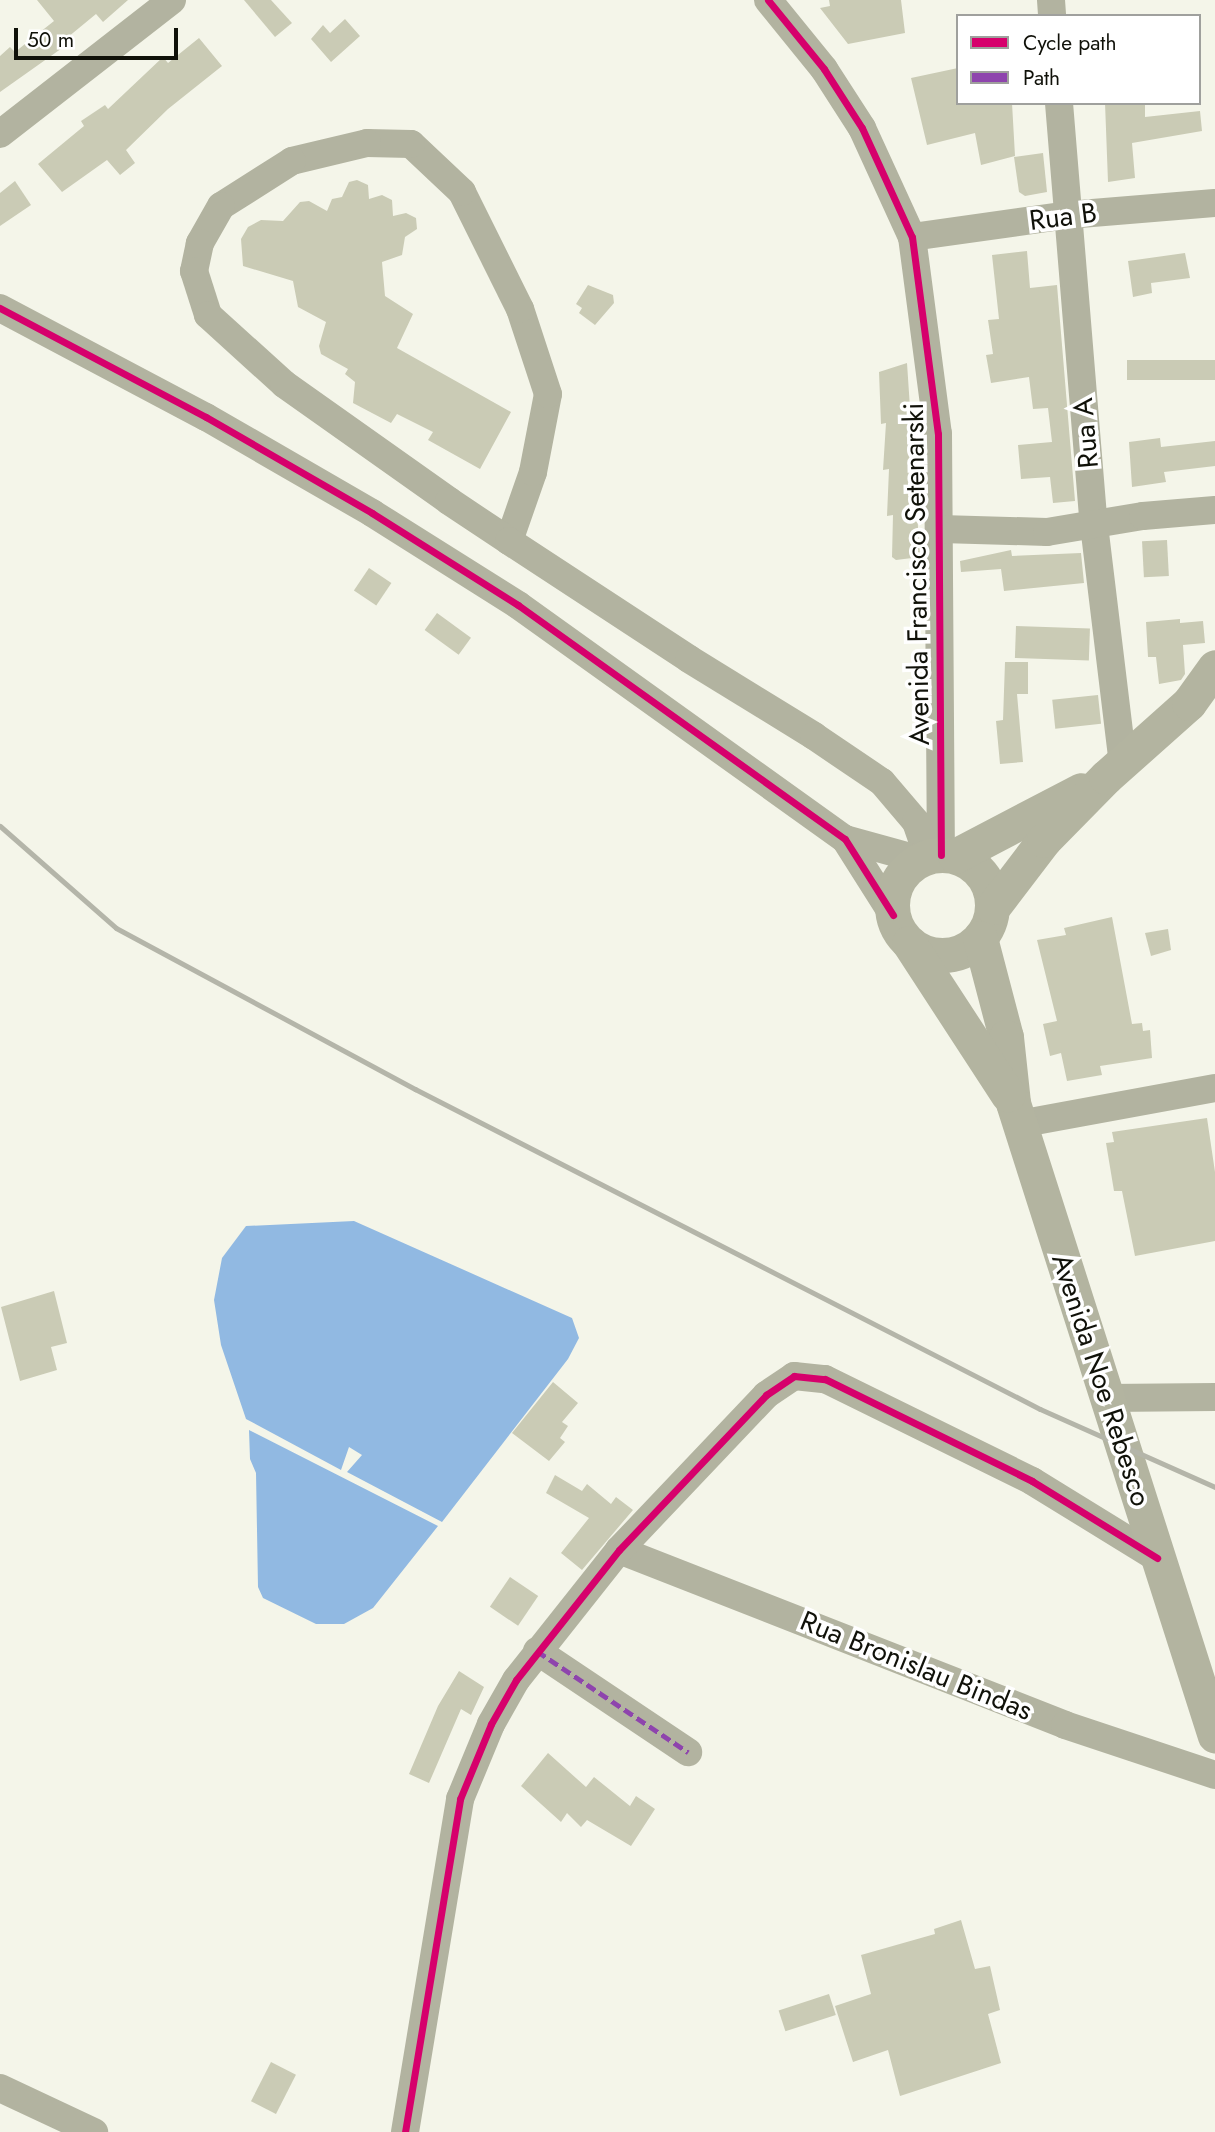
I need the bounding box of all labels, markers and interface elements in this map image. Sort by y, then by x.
scale bar [18,14,182,58]
legend [956,14,1201,105]
text: 50 m [27,25,74,55]
text: Cycle path [1023,28,1116,58]
text: Path [1023,63,1060,93]
street label: Rua B [1027,196,1099,238]
street label: Rua A [1066,396,1106,470]
street label: Avenida Francisco Setenarski [897,402,937,746]
street label: Avenida Noe Rebesco [1044,1250,1158,1510]
street label: Rua Bronislau Bindas [795,1604,1037,1728]

